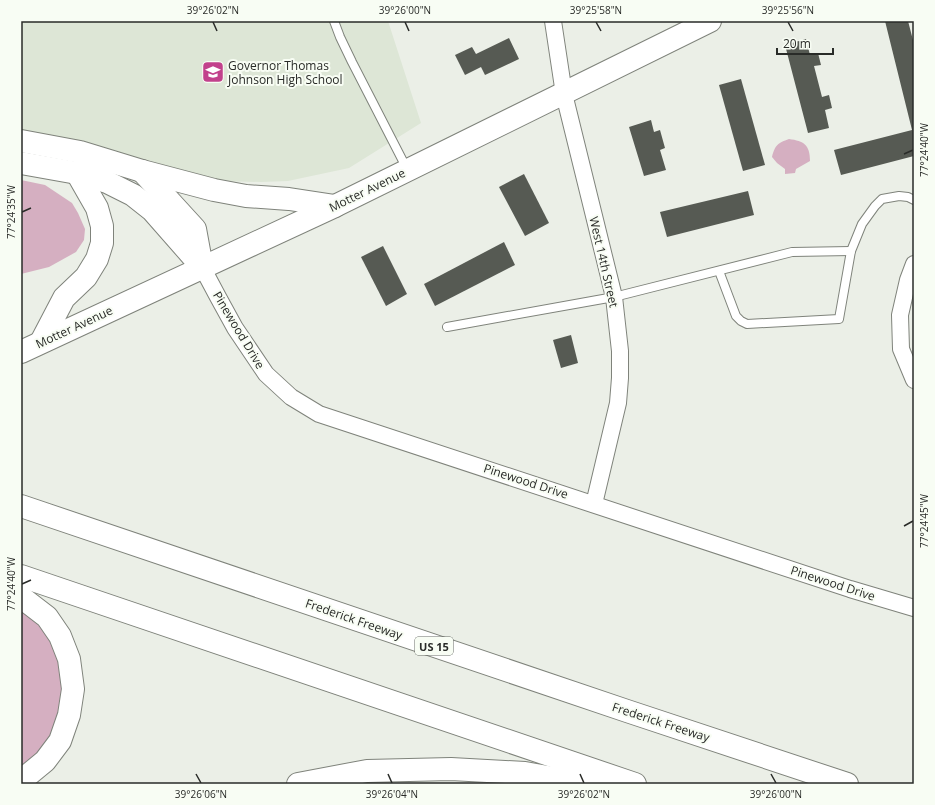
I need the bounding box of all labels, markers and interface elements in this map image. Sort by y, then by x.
text: 39°26'02"N [187,3,239,17]
text: 39°26'00"N [379,3,431,17]
text: 39°25'58"N [570,3,622,17]
text: 39°25'56"N [762,3,814,17]
scale bar [777,30,833,56]
text: 20 m [783,35,811,52]
place label: Governor Thomas Johnson High School [227,57,343,88]
school or university icon: Governor Thomas Johnson High School [200,59,226,85]
text: 77°24'40"W [917,122,931,177]
street label: Motter Avenue [326,164,408,216]
text: 77°24'35"W [4,184,18,239]
street label: West 14th Street [585,215,623,309]
street label: Pinewood Drive [209,288,269,372]
street label: Motter Avenue [33,302,115,352]
street label: Pinewood Drive [482,459,571,503]
text: 77°24'45"W [917,493,931,548]
text: 77°24'40"W [4,556,18,611]
street label: Pinewood Drive [789,561,878,605]
street label: Frederick Freeway [303,594,406,644]
road number: US 15 [415,637,453,655]
street label: Frederick Freeway [610,698,713,746]
text: 39°26'06"N [175,787,227,801]
text: 39°26'04"N [366,787,418,801]
text: 39°26'02"N [558,787,610,801]
text: 39°26'00"N [750,787,802,801]

